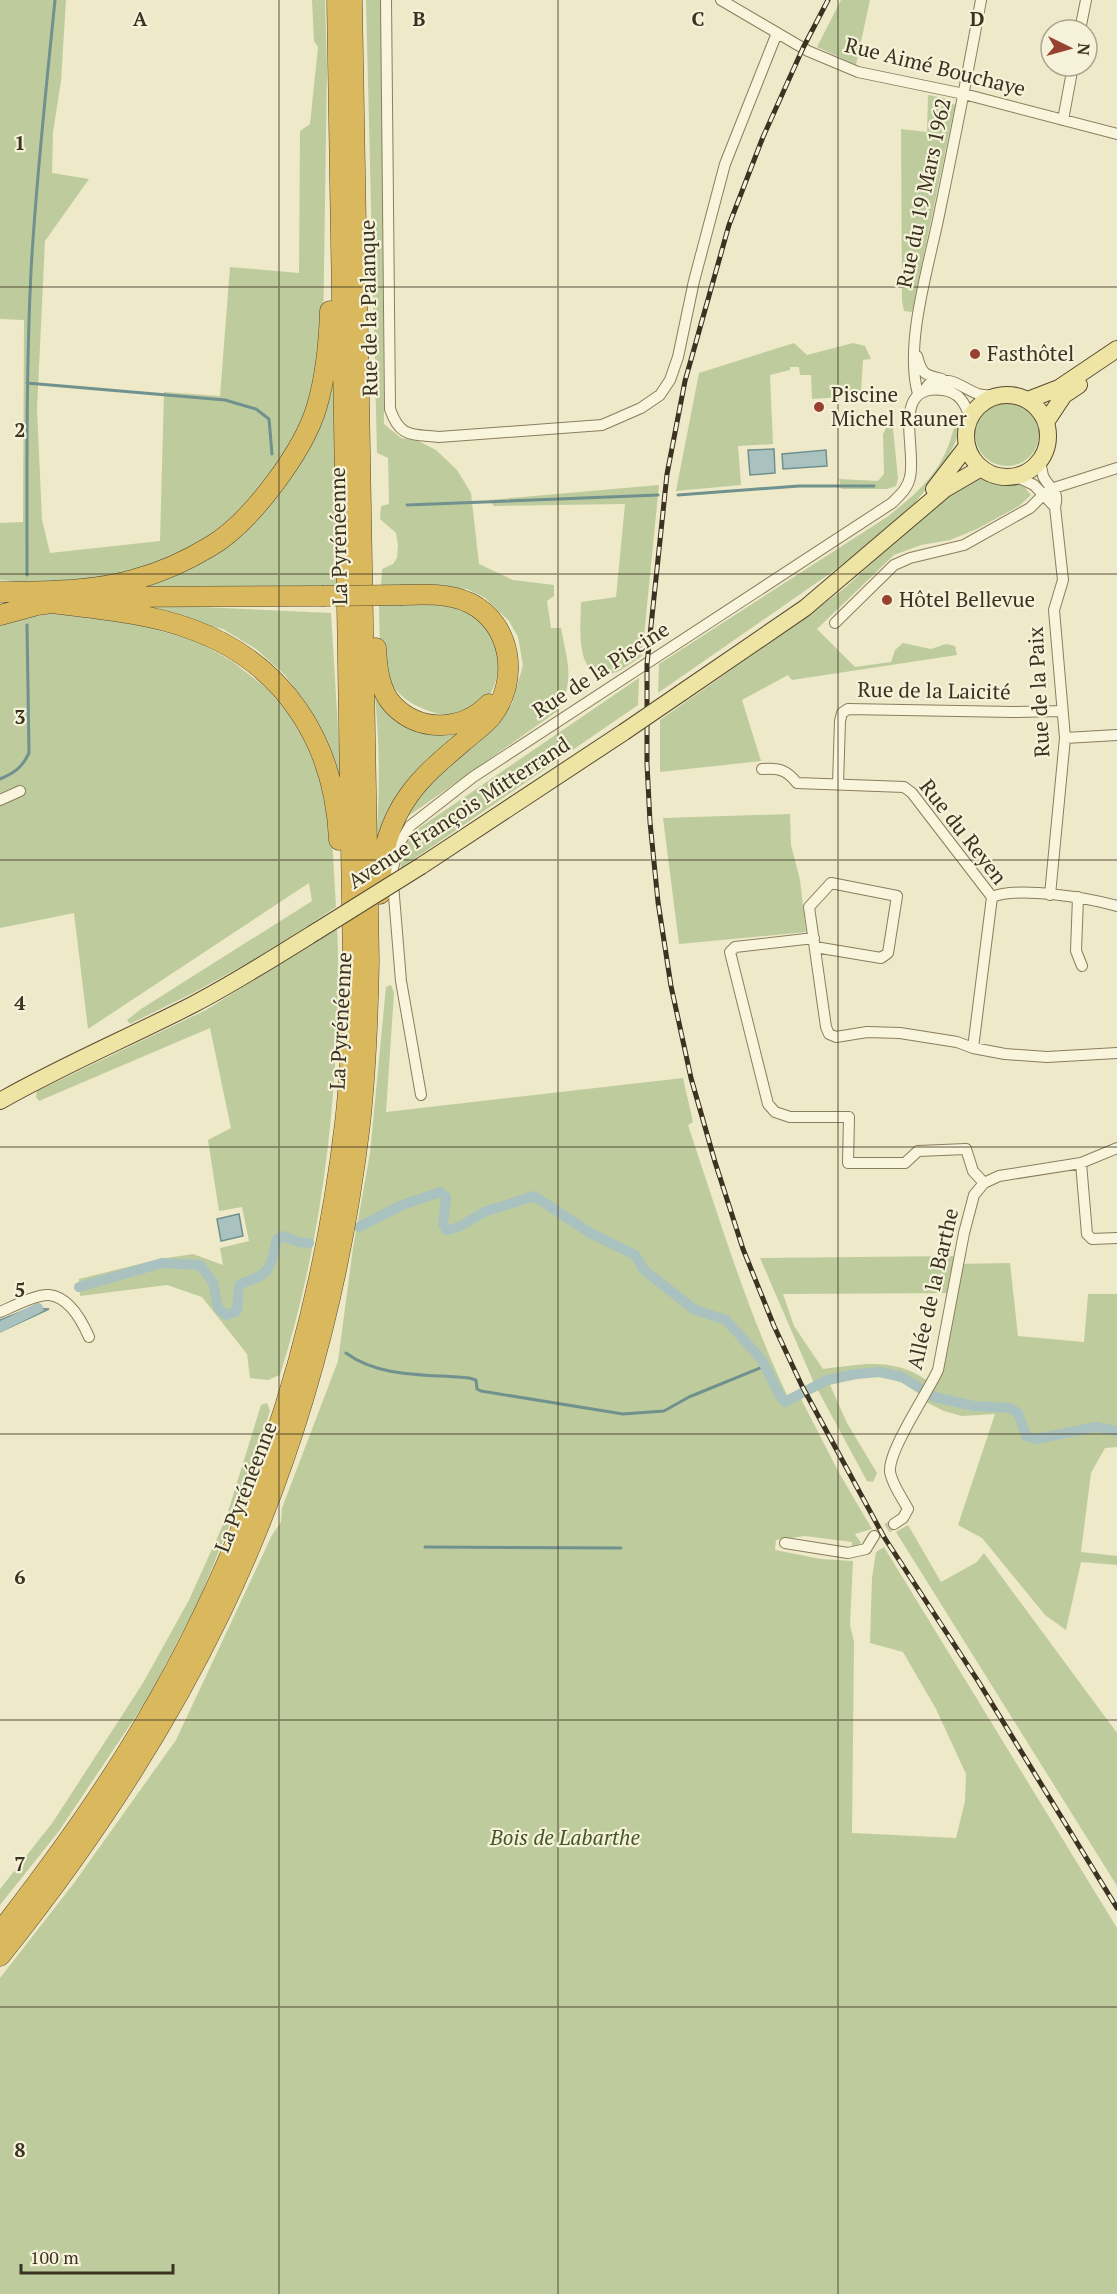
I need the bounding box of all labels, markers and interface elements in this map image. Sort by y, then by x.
text: A [133,5,148,32]
text: B [413,5,426,32]
text: C [691,5,705,32]
text: D [970,5,984,32]
north arrow [1039,18,1099,78]
street label: Rue Aimé Bouchaye [842,30,1029,102]
text: N [1072,42,1095,56]
street label: Rue du 19 Mars 1962 [889,95,957,290]
text: 1 [14,129,26,156]
street label: Rue de la Palanque [352,219,384,397]
place label: Fasthôtel [987,339,1074,367]
marker: Fasthôtel [968,347,982,361]
place label: Piscine Michel Rauner [831,380,967,432]
marker: Piscine Michel Rauner [812,400,826,414]
text: 2 [14,416,26,443]
street label: La Pyrénéenne [323,467,353,605]
place label: Hôtel Bellevue [899,585,1035,613]
marker: Hôtel Bellevue [880,593,894,607]
street label: Rue de la Piscine [527,615,674,724]
street label: Rue de la Paix [1021,626,1055,758]
street label: Rue de la Laicité [857,675,1011,705]
text: 3 [14,703,26,730]
street label: Avenue François Mitterrand [342,730,575,895]
street label: Rue du Reyen [914,773,1014,890]
street label: La Pyrénéenne [322,951,358,1091]
text: 4 [14,989,26,1016]
street label: Allée de la Barthe [900,1205,964,1372]
text: 5 [14,1276,26,1303]
street label: La Pyrénéenne [207,1417,283,1556]
text: 6 [14,1563,26,1590]
park label: Bois de Labarthe [489,1823,640,1851]
text: 7 [14,1850,26,1877]
text: 8 [14,2136,26,2163]
scale bar [21,2237,172,2275]
text: 100 m [30,2245,79,2269]

